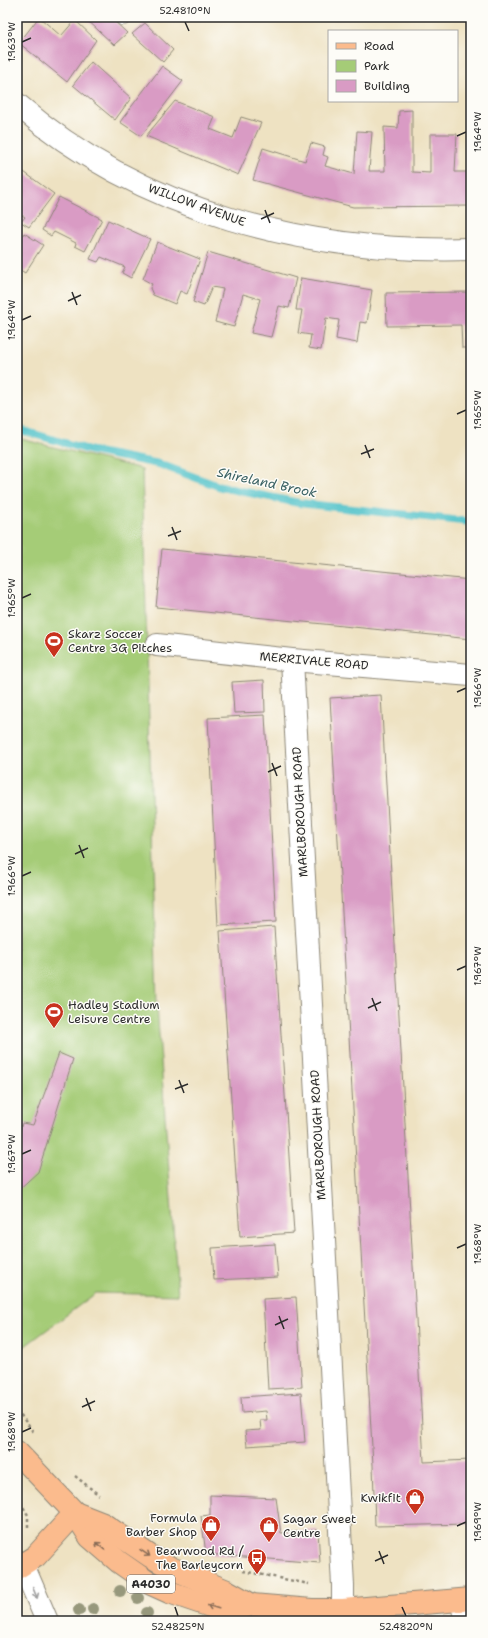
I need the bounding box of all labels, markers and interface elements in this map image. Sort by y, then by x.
text: 52.4810°N [159,4,211,17]
text: 1.963°W [5,21,18,62]
legend [328,30,458,102]
text: Road [364,38,395,54]
text: Park [364,58,390,74]
text: Building [364,78,410,94]
text: 1.964°W [471,111,484,152]
street label: WILLOW AVENUE [146,180,248,230]
text: 1.964°W [5,299,18,340]
text: 1.965°W [471,390,484,430]
water label: Shireland Brook [216,464,319,501]
text: 1.965°W [5,578,18,618]
place label: Skarz Soccer Centre 3G Pitches [68,626,172,656]
sports icon: Skarz Soccer Centre 3G Pitches [43,630,65,658]
street label: MERRIVALE ROAD [259,648,369,674]
text: 1.966°W [471,667,484,708]
street label: MARLBOROUGH ROAD [289,746,311,878]
text: 1.966°W [5,855,18,896]
text: 1.967°W [471,946,484,986]
place label: Hadley Stadium Leisure Centre [68,997,160,1027]
sports icon: Hadley Stadium Leisure Centre [43,1001,65,1029]
street label: MARLBOROUGH ROAD [307,1069,329,1201]
text: 1.967°W [5,1134,18,1174]
text: 1.968°W [471,1223,484,1264]
text: 1.968°W [5,1411,18,1452]
shop icon: Kwikfit [404,1487,426,1515]
place label: Kwikfit [360,1490,401,1506]
text: 1.969°W [471,1502,484,1542]
place label: Formula Barber Shop [126,1510,198,1540]
place label: Sagar Sweet Centre [283,1511,356,1541]
shop icon: Formula Barber Shop [200,1514,222,1542]
shop icon: Sagar Sweet Centre [258,1515,280,1543]
one-way arrow [95,1542,105,1551]
place label: Bearwood Rd / The Barleycorn [156,1543,245,1573]
bus stop icon: Bearwood Rd / The Barleycorn [246,1547,268,1575]
one-way arrow [139,1549,150,1557]
road number: A4030 [127,1575,175,1593]
one-way arrow [32,1587,40,1599]
one-way arrow [207,1603,220,1610]
text: 52.4825°N [152,1620,205,1633]
text: 52.4820°N [379,1620,433,1633]

